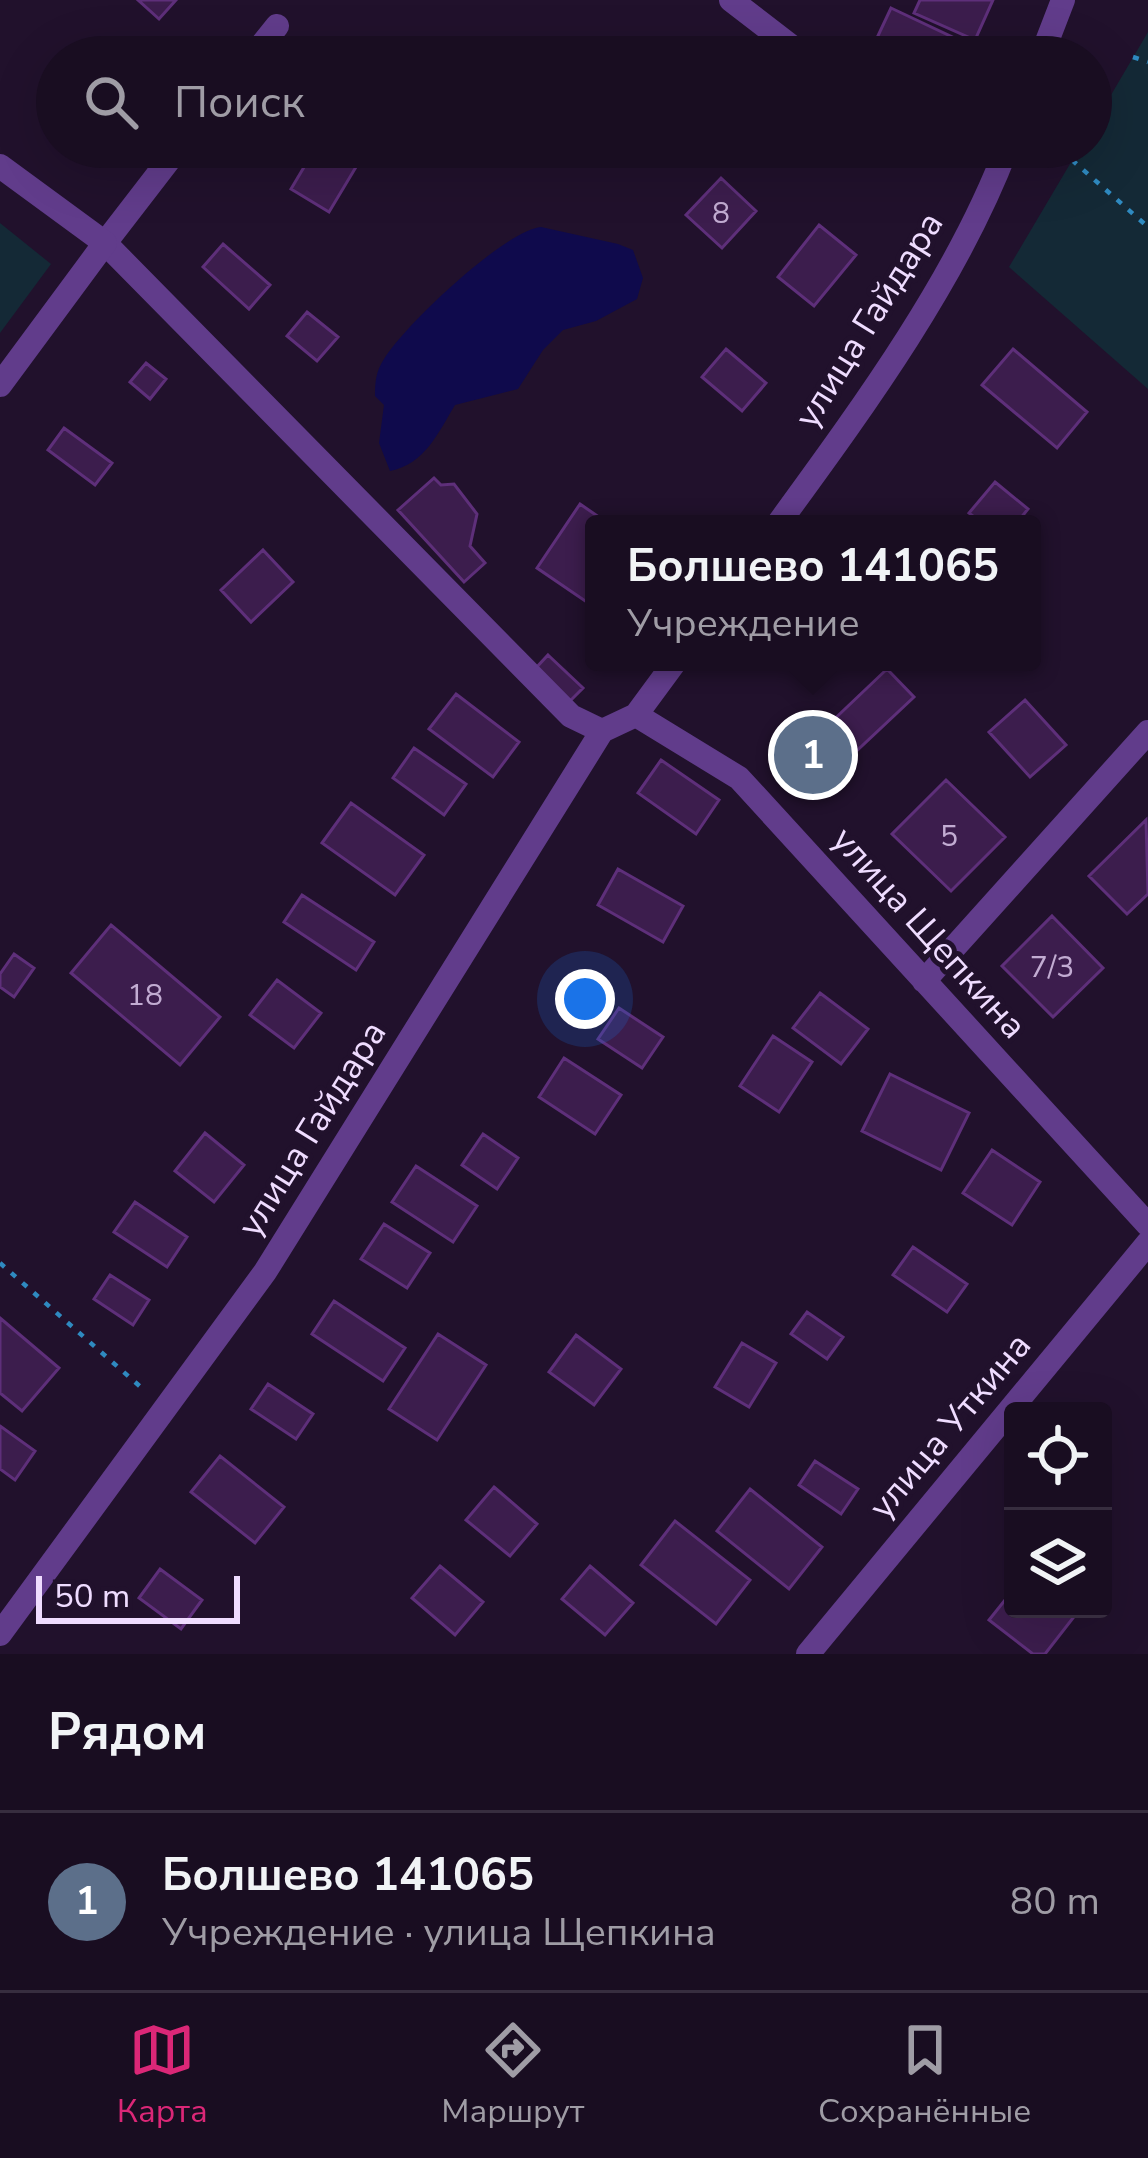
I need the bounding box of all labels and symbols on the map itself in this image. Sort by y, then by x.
house number: 8 [712,193,730,234]
street label: улица Гайдара [783,203,955,437]
pin: 1 [774,710,852,800]
street label: улица Щепкина [821,816,1037,1050]
house number: 5 [940,816,958,857]
house number: 7/3 [1030,947,1074,988]
your location [555,969,615,1029]
house number: 18 [127,975,163,1016]
street label: улица Гайдара [226,1012,398,1246]
street label: улица Уткина [858,1322,1042,1530]
scale bar [36,1570,240,1623]

